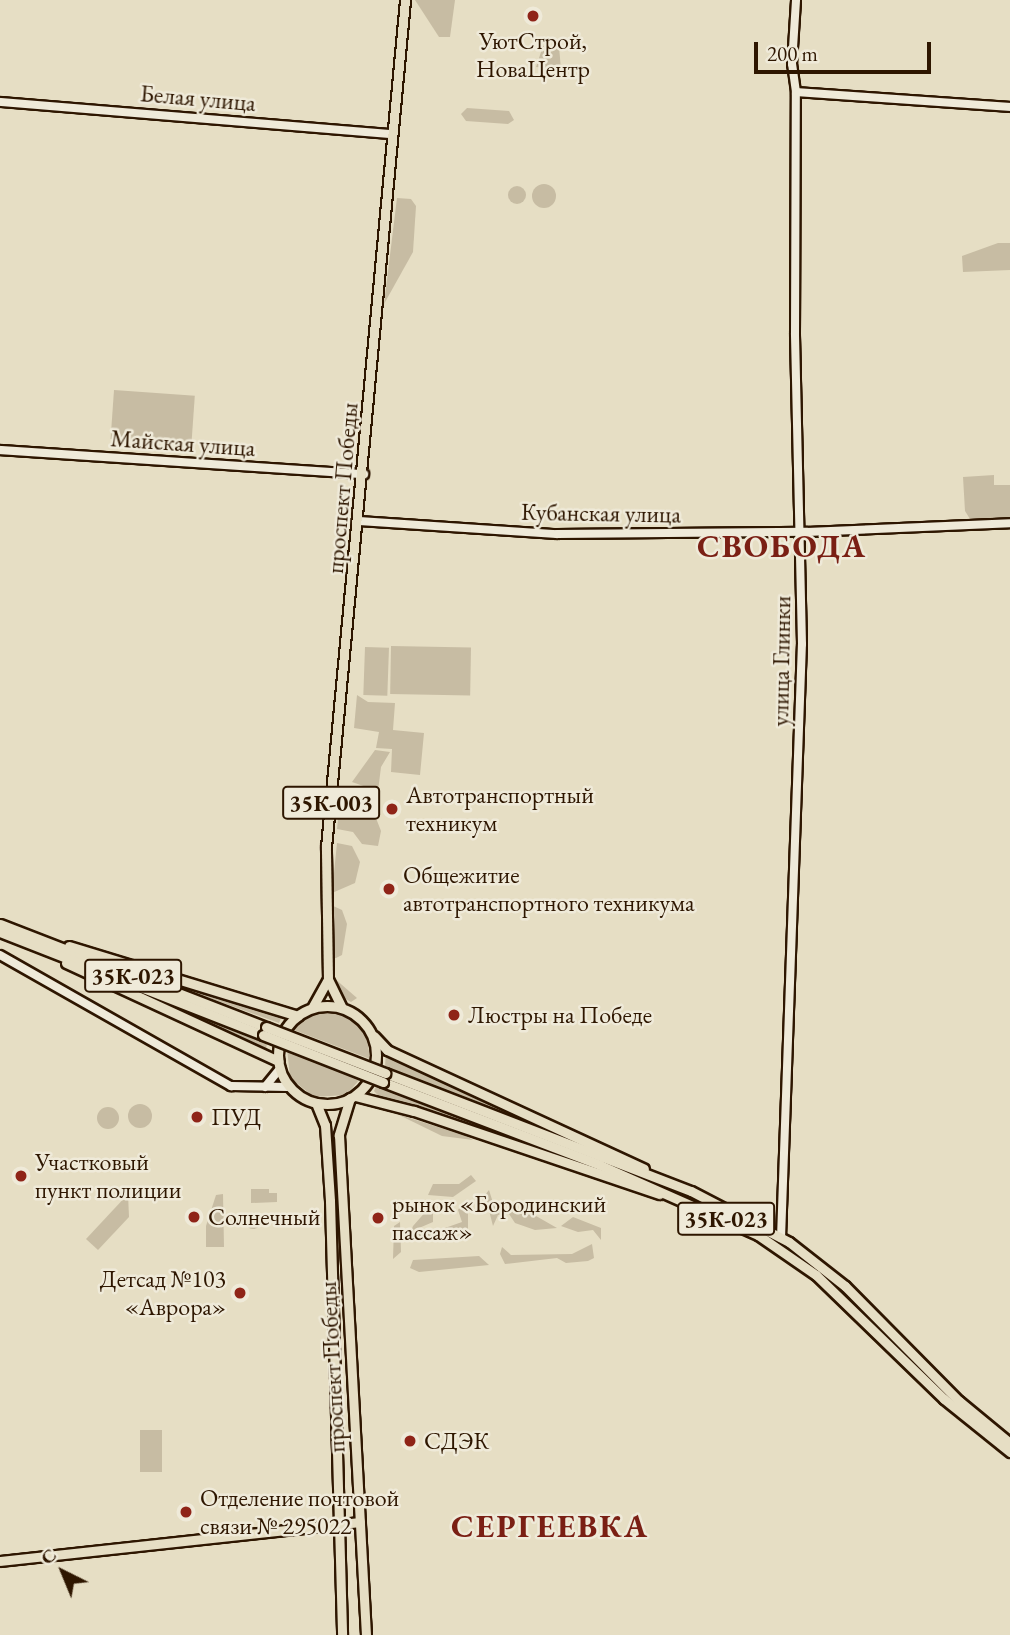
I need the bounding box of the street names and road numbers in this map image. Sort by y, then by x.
street label: Белая улица [139,79,257,117]
street label: проспект Победы [320,401,364,575]
street label: Майская улица [110,424,256,462]
street label: Кубанская улица [521,497,681,529]
street label: улица Глинки [765,595,797,727]
road number: 35К-003 [282,783,380,822]
road number: 35К-023 [84,956,182,995]
road number: 35К-023 [677,1200,775,1238]
street label: проспект Победы [313,1281,351,1453]

